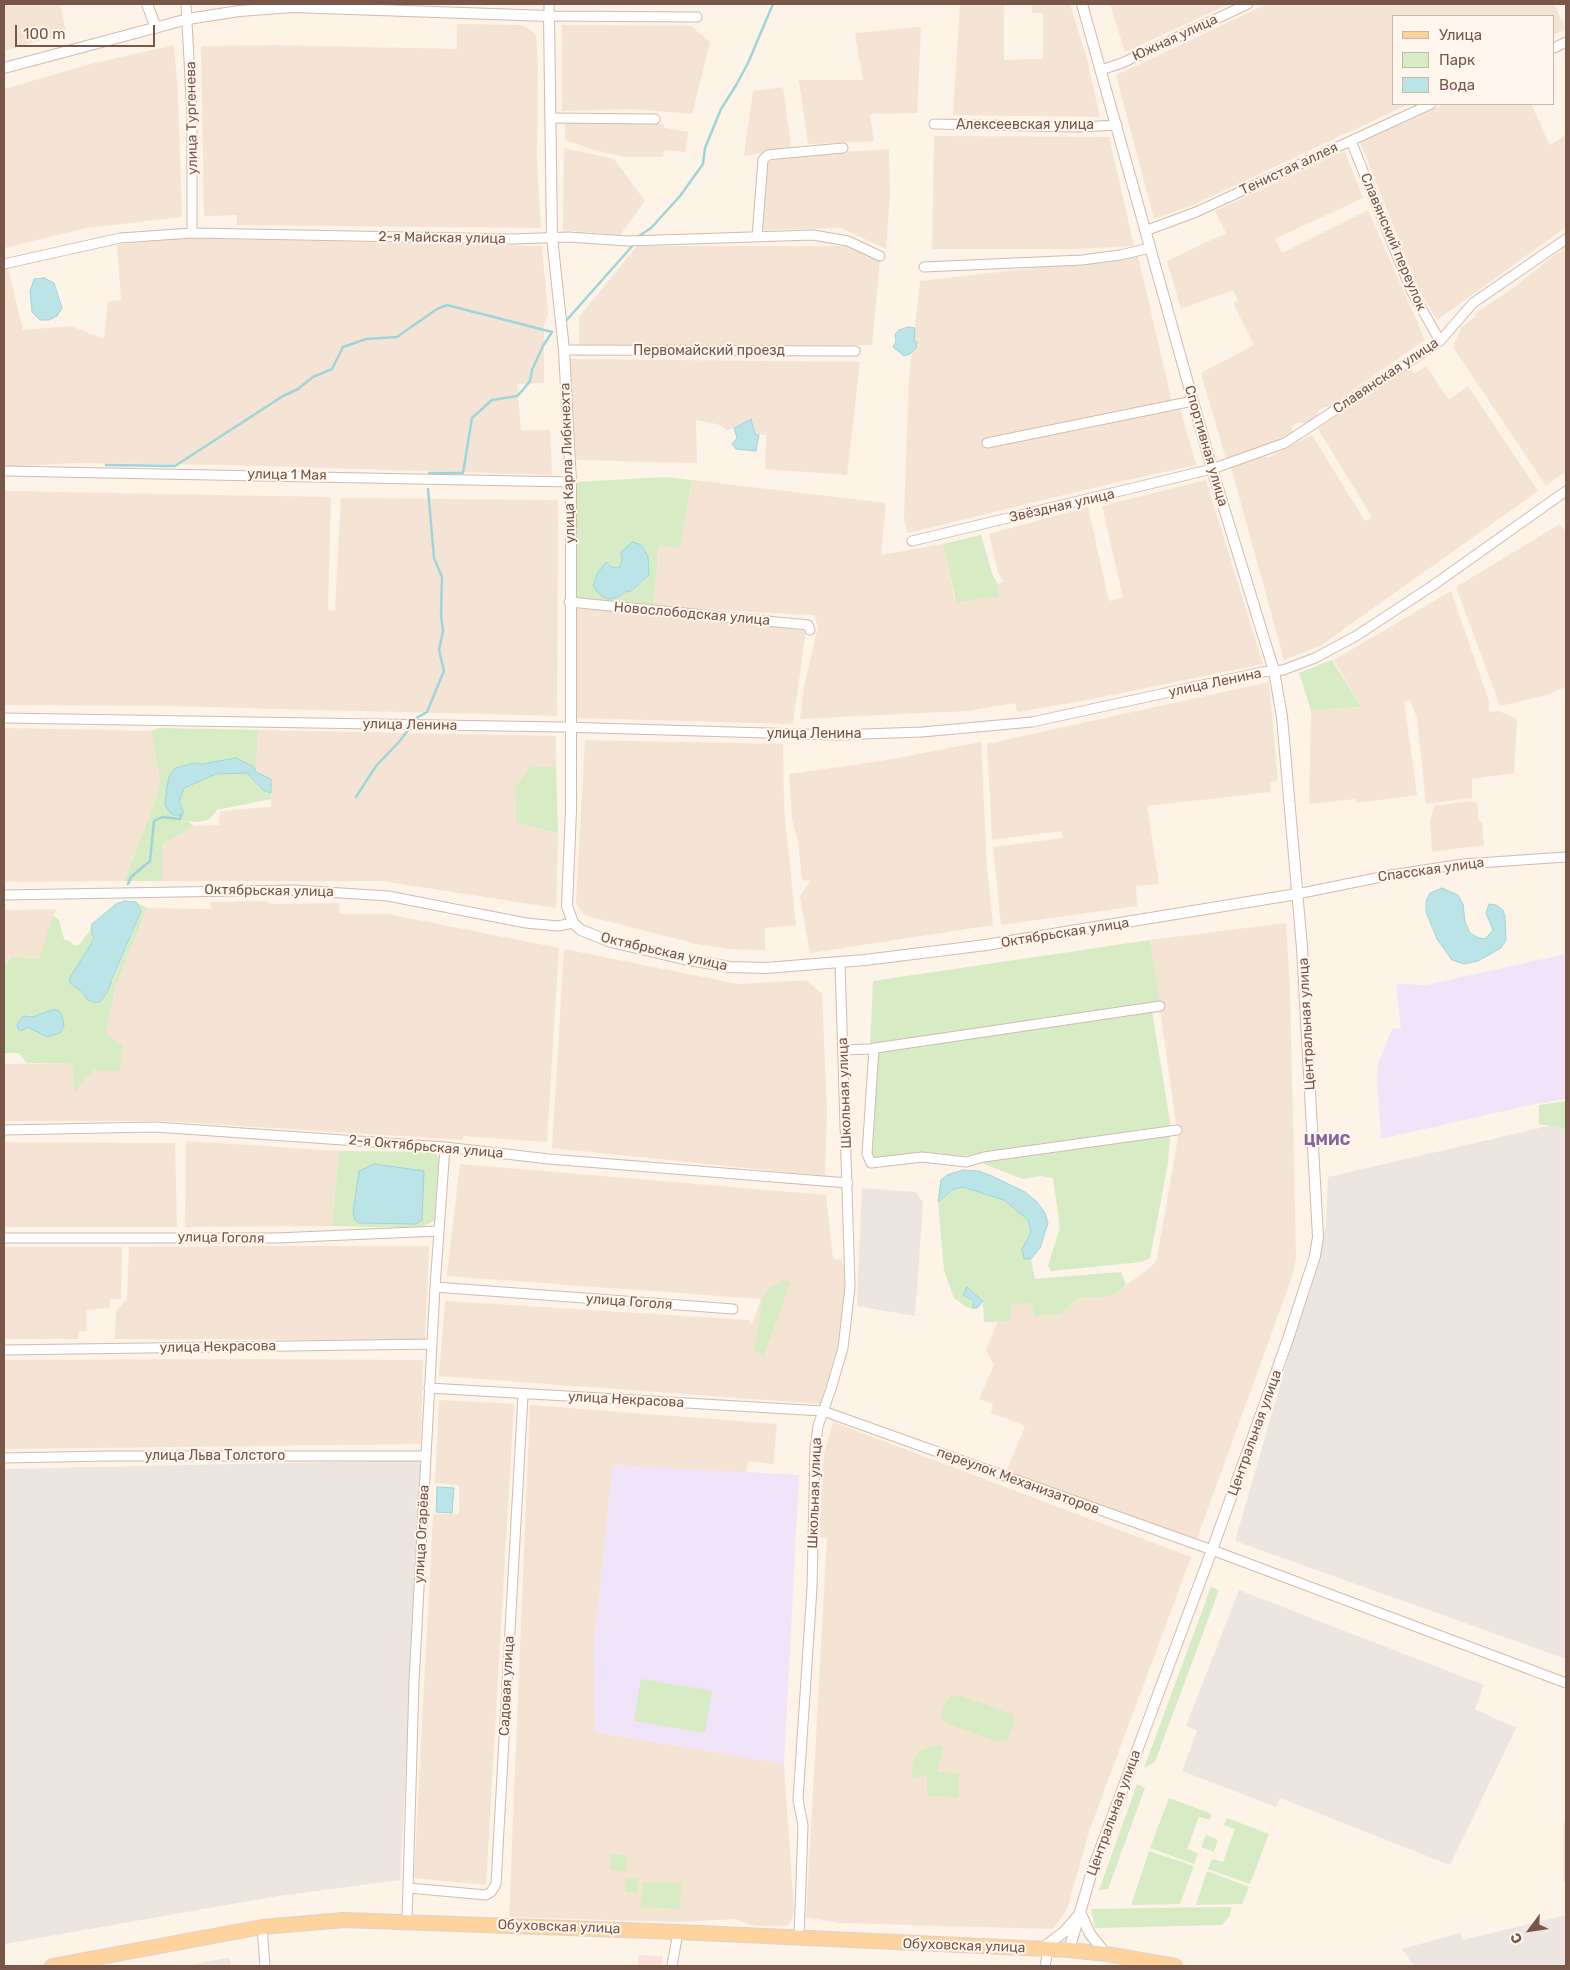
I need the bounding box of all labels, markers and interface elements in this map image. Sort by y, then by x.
street label: Южная улица [1130,11,1220,65]
scale bar [18,15,158,47]
legend [1392,15,1555,105]
text: 100 m [23,25,65,43]
text: Улица [1439,26,1482,44]
text: Парк [1439,51,1475,69]
street label: улица Тургенева [183,61,201,175]
text: Вода [1439,76,1475,94]
street label: Алексеевская улица [956,117,1094,133]
street label: Тенистая аллея [1237,139,1341,199]
street label: Славянский переулок [1356,171,1430,313]
street label: 2-я Майская улица [378,228,506,248]
street label: Славянская улица [1330,335,1442,417]
street label: Первомайский проезд [633,343,785,359]
street label: улица Карла Либкнехта [557,382,579,544]
street label: Спортивная улица [1181,384,1231,508]
street label: улица 1 Мая [247,466,327,484]
street label: Звёздная улица [1008,486,1116,526]
street label: Новослободская улица [613,599,771,629]
street label: улица Ленина [1167,665,1263,701]
street label: улица Ленина [363,716,457,734]
street label: улица Ленина [767,726,861,742]
street label: Спасская улица [1377,854,1485,886]
street label: Октябрьская улица [204,881,334,901]
street label: Октябрьская улица [1000,915,1130,951]
street label: Октябрьская улица [599,929,729,975]
street label: Центральная улица [1295,957,1319,1091]
street label: Школьная улица [835,1037,855,1149]
street label: 2-я Октябрьская улица [348,1132,504,1162]
district label: ЦМИС [1304,1132,1350,1150]
street label: улица Гоголя [177,1229,265,1247]
street label: улица Гоголя [585,1291,673,1313]
street label: улица Некрасова [160,1338,276,1356]
street label: Центральная улица [1224,1368,1286,1498]
street label: улица Некрасова [567,1389,685,1411]
street label: Школьная улица [805,1437,825,1549]
street label: переулок Механизаторов [934,1444,1102,1518]
street label: улица Льва Толстого [145,1448,285,1464]
street label: улица Огарёва [411,1484,433,1584]
street label: Садовая улица [496,1635,518,1737]
street label: Центральная улица [1083,1748,1145,1878]
north arrow [1505,1905,1555,1955]
street label: Обуховская улица [497,1916,621,1938]
text: С [1507,1929,1527,1947]
street label: Обуховская улица [902,1935,1026,1957]

